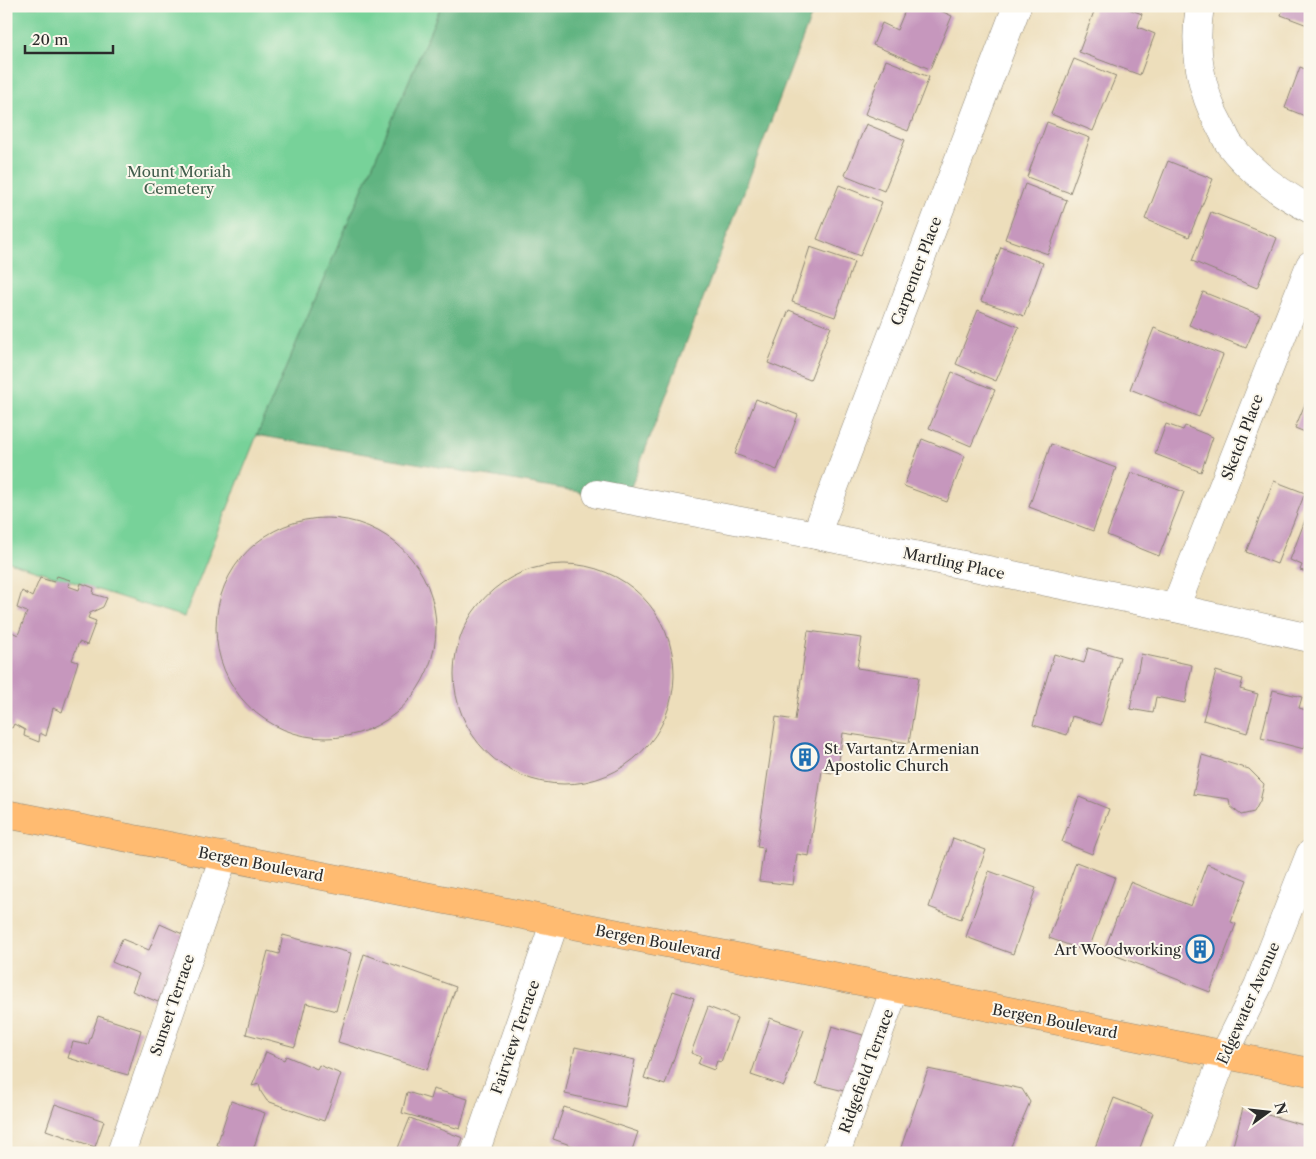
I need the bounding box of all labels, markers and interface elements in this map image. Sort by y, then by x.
scale bar [25,22,112,54]
text: 20 m [32,30,68,49]
park label: Mount Moriah Cemetery [127,162,232,198]
street label: Carpenter Place [887,214,945,328]
street label: Sketch Place [1217,391,1267,483]
street label: Martling Place [901,543,1007,583]
place label: St. Vartantz Armenian Apostolic Church [823,739,980,775]
building icon: St. Vartantz Armenian Apostolic Church [790,742,820,772]
street label: Bergen Boulevard [197,843,325,885]
street label: Bergen Boulevard [594,921,722,963]
building icon: Art Woodworking [1185,934,1215,964]
street label: Edgewater Avenue [1213,939,1283,1067]
place label: Art Woodworking [1053,940,1181,959]
street label: Sunset Terrace [146,952,198,1058]
street label: Fairview Terrace [487,977,543,1097]
street label: Bergen Boulevard [991,1000,1119,1042]
street label: Ridgefield Terrace [835,1006,897,1136]
north arrow [1244,1086,1294,1136]
text: N [1270,1100,1291,1117]

